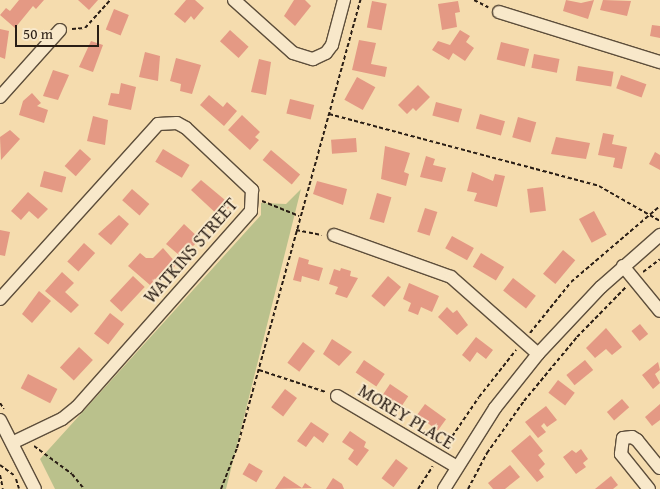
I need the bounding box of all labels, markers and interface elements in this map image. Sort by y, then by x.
scale bar [18,15,101,47]
text: 50 m [23,23,53,44]
street label: WATKINS STREET [139,194,243,308]
street label: MOREY PLACE [354,380,458,454]

